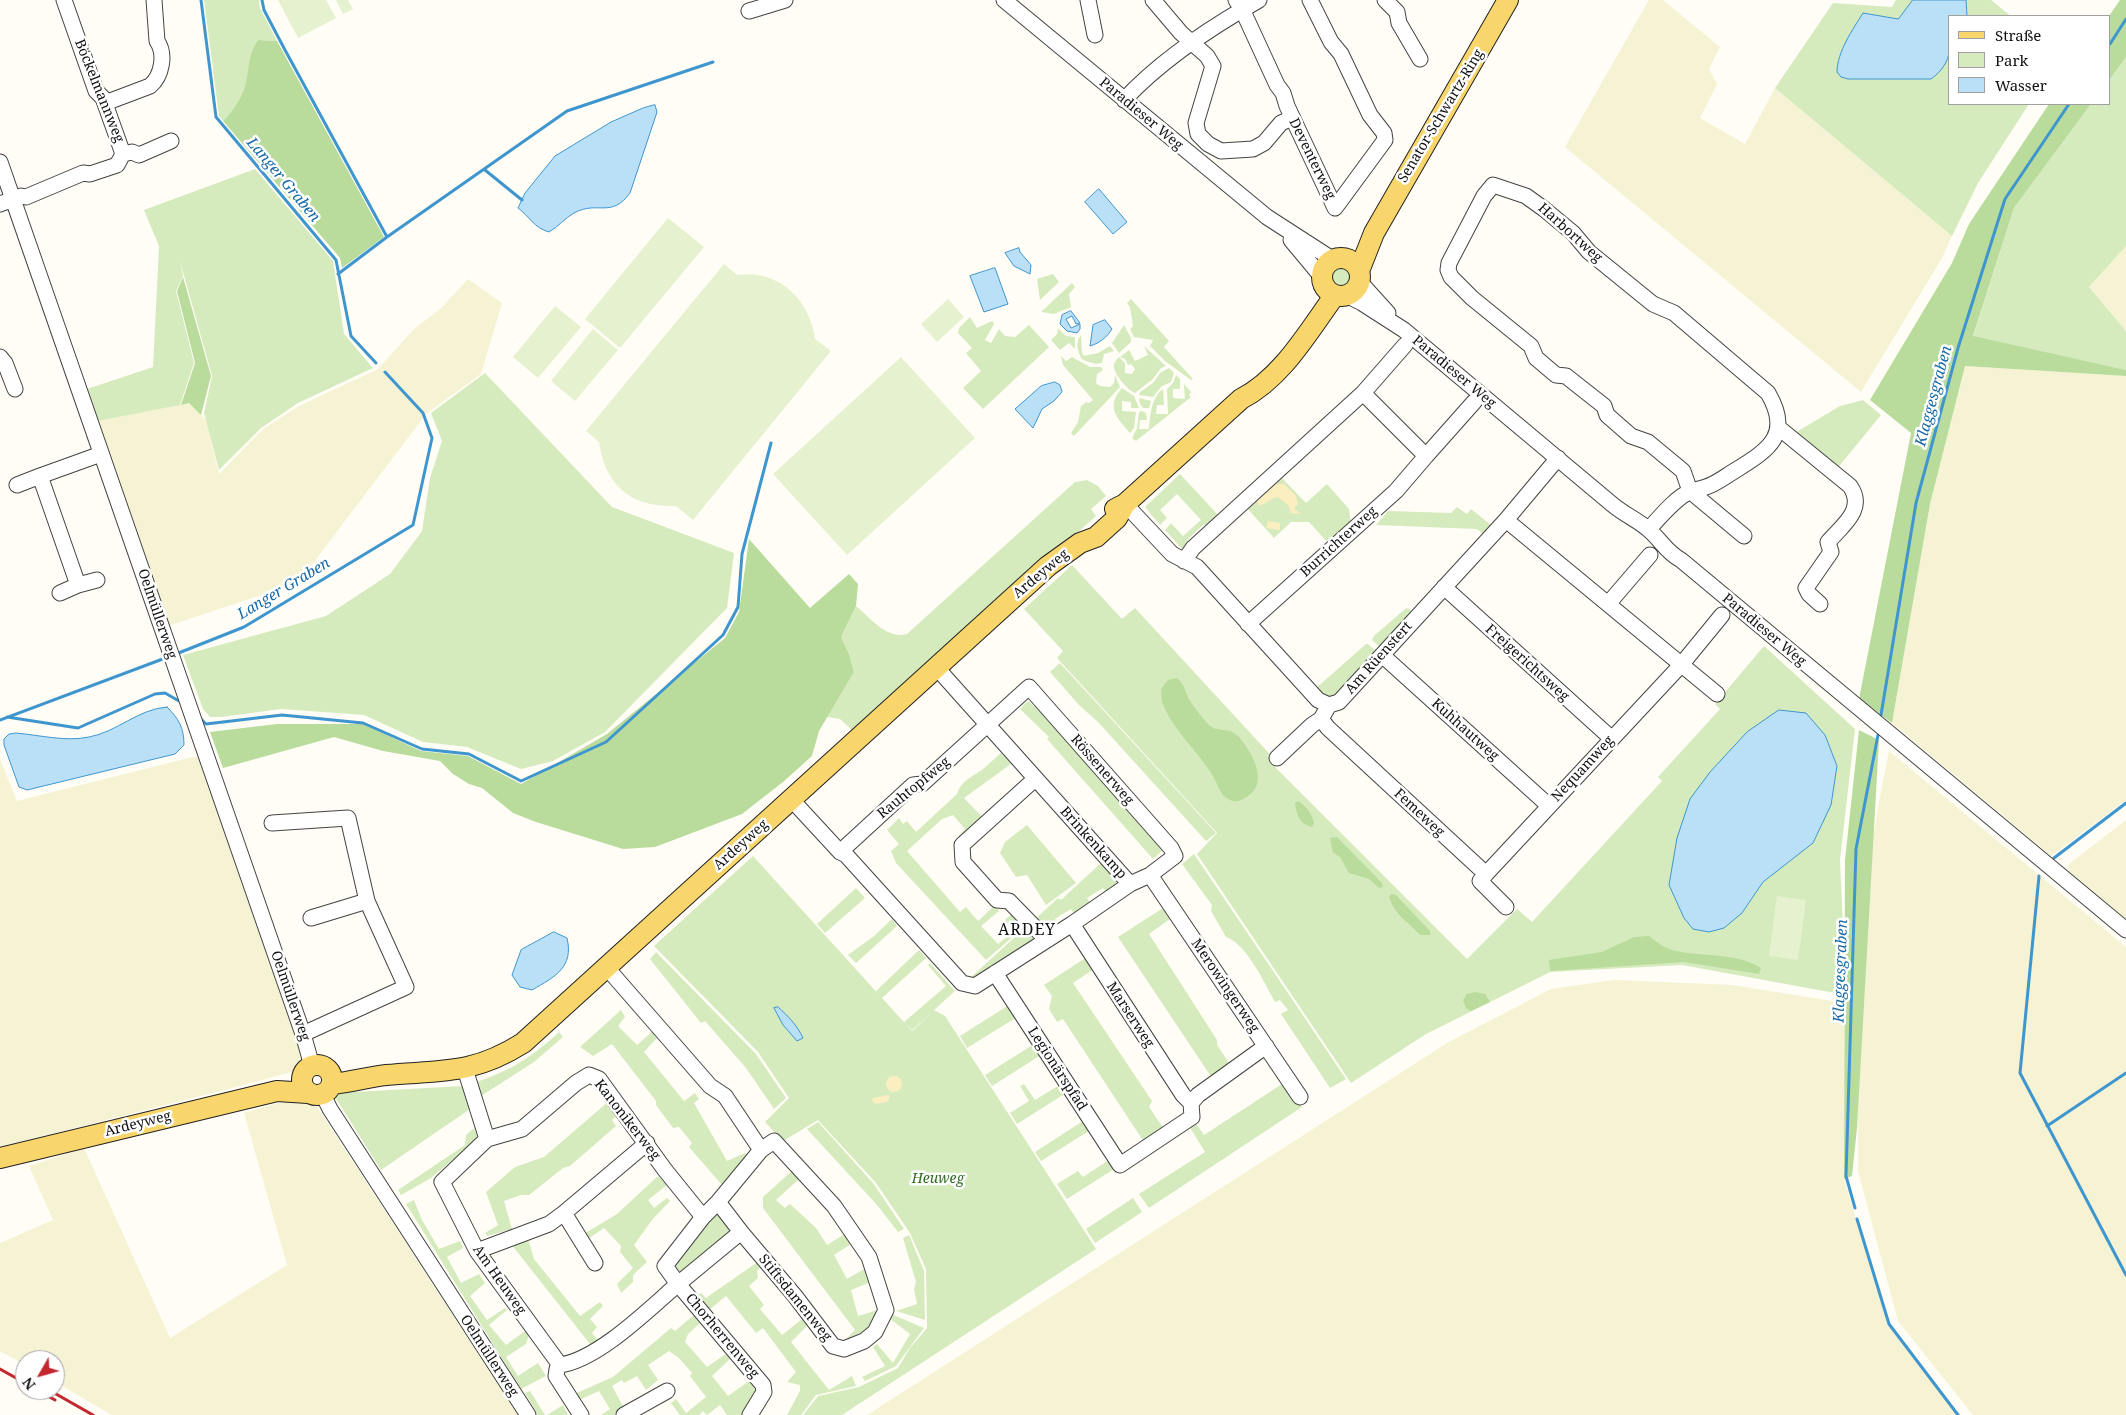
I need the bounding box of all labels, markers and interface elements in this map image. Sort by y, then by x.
legend [1948,15,2111,105]
text: Straße [1995,25,2041,45]
street label: Böckelmannweg [71,37,127,145]
street label: Senator-Schwartz-Ring [1395,46,1487,186]
text: Park [1995,50,2028,70]
street label: Paradieser Weg [1096,74,1186,154]
text: Wasser [1995,75,2047,95]
street label: Deventerweg [1285,116,1339,202]
water label: Langer Graben [242,134,324,226]
street label: Harbortweg [1534,200,1606,266]
street label: Paradieser Weg [1409,332,1499,412]
water label: Klaggesgraben [1912,344,1956,448]
street label: Burrichterweg [1297,503,1381,581]
street label: Ardeyweg [1010,546,1072,602]
water label: Langer Graben [235,554,333,624]
street label: Oelmüllerweg [134,567,180,661]
street label: Paradieser Weg [1719,590,1809,670]
street label: Am Rüenstert [1342,618,1416,698]
street label: Freigerichtsweg [1482,621,1572,705]
street label: Kuhhautweg [1428,695,1502,765]
street label: Rössenerweg [1067,731,1137,809]
street label: Nequamweg [1548,733,1618,805]
street label: Rauhtopfweg [874,754,954,822]
street label: Femeweg [1390,785,1448,841]
street label: Brinkenkamp [1056,803,1130,883]
street label: Ardeyweg [710,816,772,874]
water label: Klaggesgraben [1830,919,1852,1023]
district label: ARDEY [997,920,1057,940]
street label: Merowingerweg [1187,936,1263,1036]
street label: Oelmüllerweg [267,949,313,1043]
street label: Marserweg [1103,979,1157,1051]
street label: Legionärspfad [1024,1024,1090,1114]
street label: Kanonikerweg [590,1076,664,1164]
street label: Ardeyweg [103,1108,173,1140]
park label: Heuweg [912,1171,964,1187]
street label: Am Heuweg [469,1242,529,1318]
street label: Stiftsdamenweg [755,1251,835,1345]
street label: Chorherrenweg [682,1290,762,1382]
street label: Oelmüllerweg [456,1312,522,1400]
north arrow [15,1350,65,1400]
text: N [18,1374,39,1394]

